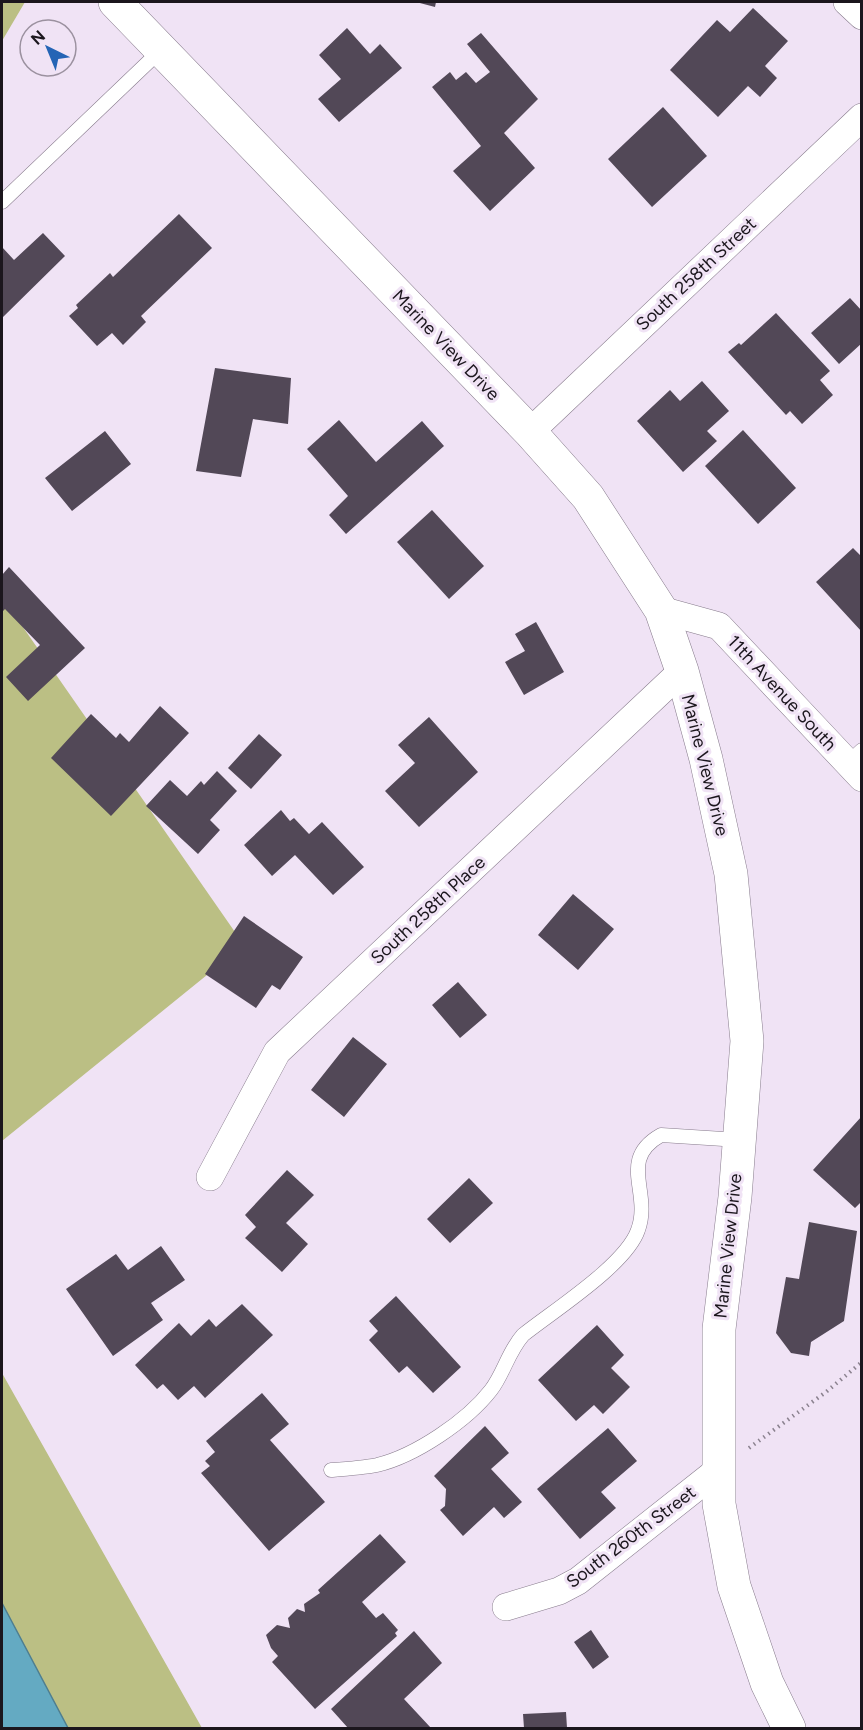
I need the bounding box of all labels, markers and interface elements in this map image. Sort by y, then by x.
north arrow [18,18,78,78]
text: N [27,26,49,49]
street label: South 258th Street [631,213,761,335]
street label: Marine View Drive [388,285,505,405]
street label: 11th Avenue South [723,631,841,755]
street label: Marine View Drive [677,692,733,838]
street label: South 258th Place [366,851,490,969]
street label: Marine View Drive [709,1172,747,1319]
street label: South 260th Street [562,1481,700,1593]

